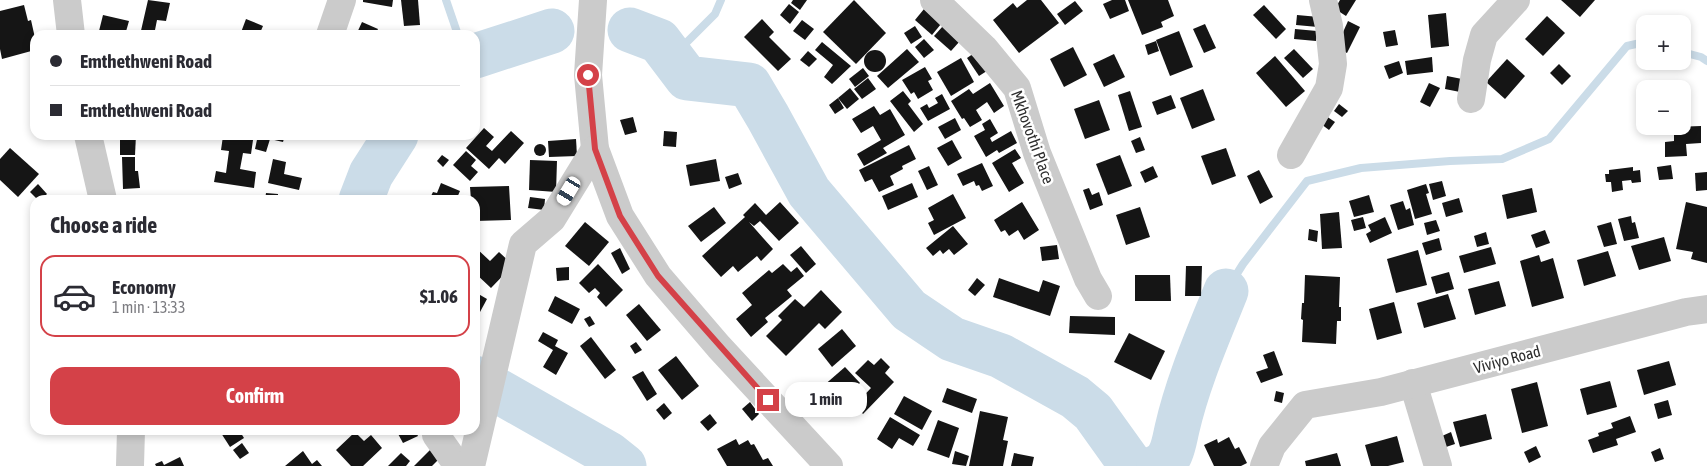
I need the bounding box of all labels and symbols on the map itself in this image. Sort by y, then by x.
route start [577,64,599,86]
street label: Mkhovothi Place [1008,88,1058,186]
car [554,174,583,208]
street label: Viviyo Road [1472,341,1543,378]
callout: 1 min [786,382,868,418]
route end [757,389,779,411]

